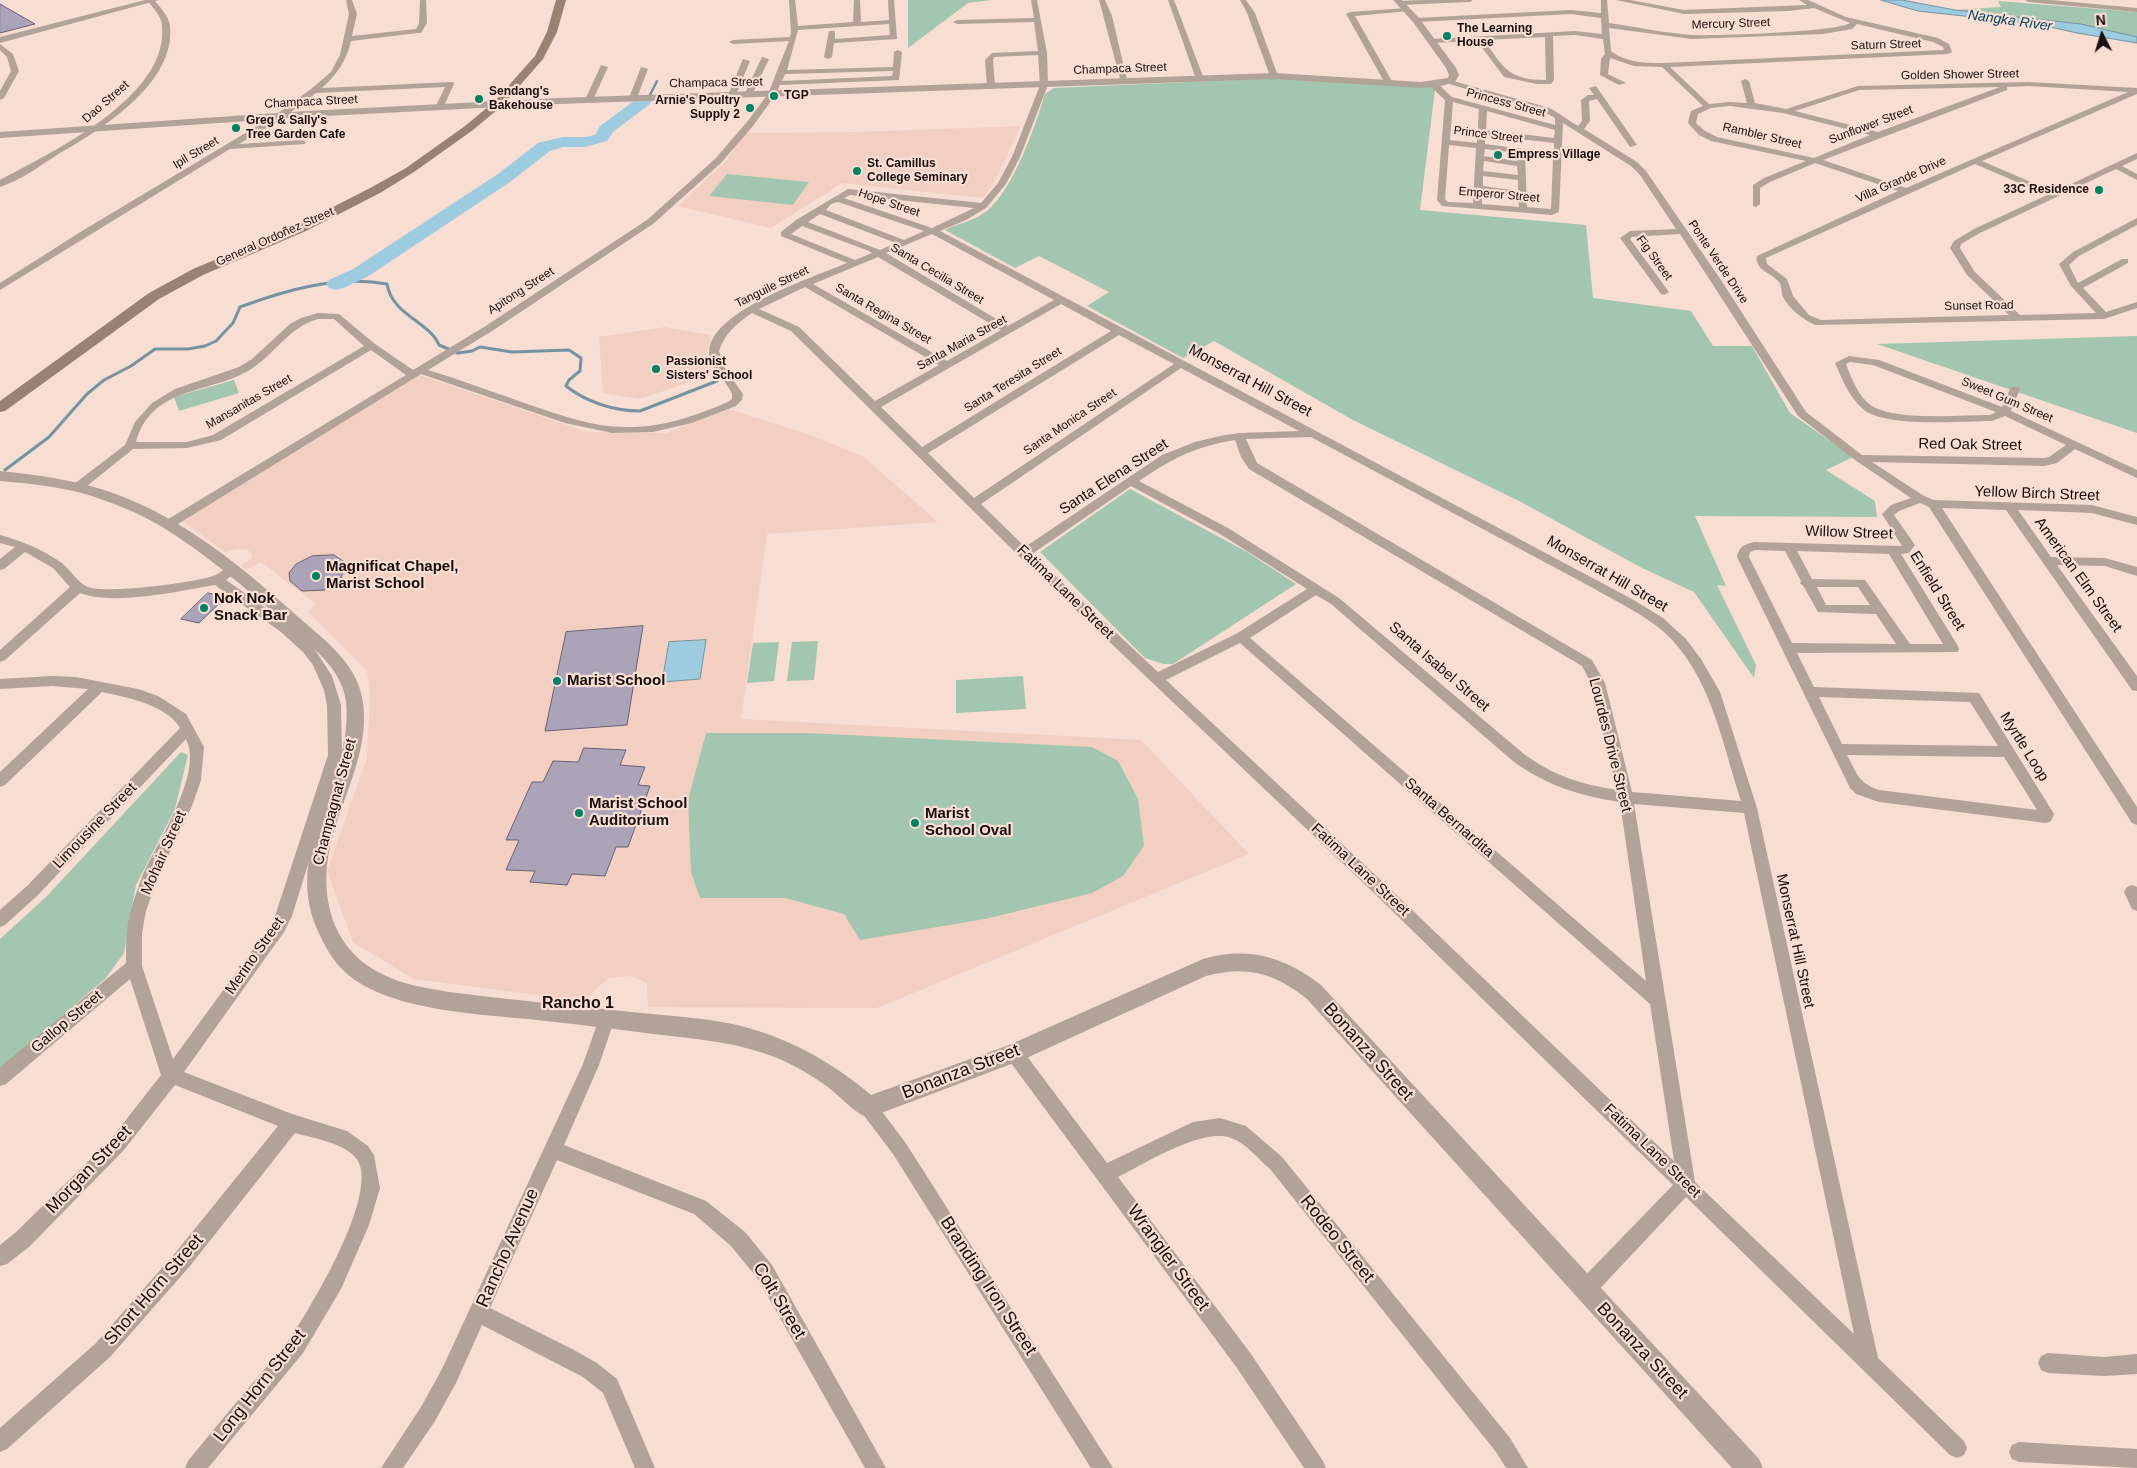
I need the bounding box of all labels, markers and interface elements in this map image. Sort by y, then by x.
water label: Nangka River [1967,7,2053,35]
north arrow [2077,10,2127,60]
text: N [2095,12,2106,28]
street label: Mercury Street [1691,15,1771,33]
place label: The Learning House [1457,22,1532,50]
marker: The Learning House [1441,30,1453,42]
street label: Saturn Street [1850,37,1922,53]
street label: Champaca Street [1073,60,1167,78]
street label: Golden Shower Street [1901,67,2019,83]
street label: Champaca Street [669,75,763,91]
street label: Dao Street [80,78,132,126]
place label: Sendang's Bakehouse [489,85,553,113]
street label: Princess Street [1465,86,1547,120]
place label: TGP [784,89,809,103]
marker: TGP [768,90,780,102]
street label: Champaca Street [264,92,358,112]
marker: Sendang's Bakehouse [473,93,485,105]
place label: Arnie's Poultry Supply 2 [655,94,740,122]
marker: Arnie's Poultry Supply 2 [744,102,756,114]
street label: Sunflower Street [1827,102,1915,148]
place label: Greg & Sally's Tree Garden Cafe [246,114,345,142]
street label: Rambler Street [1721,120,1803,152]
marker: Greg & Sally's Tree Garden Cafe [230,122,242,134]
street label: Prince Street [1453,124,1523,146]
street label: Ipil Street [171,134,221,172]
place label: Empress Village [1508,148,1600,162]
marker: Empress Village [1492,149,1504,161]
street label: Villa Grande Drive [1854,154,1948,206]
place label: St. Camillus College Seminary [867,157,968,185]
marker: St. Camillus College Seminary [851,165,863,177]
place label: 33C Residence [2004,183,2089,197]
street label: Emperor Street [1458,184,1540,206]
marker: 33C Residence [2093,184,2105,196]
street label: Hope Street [856,186,922,220]
street label: General Ordoñez Street [214,205,336,269]
street label: Ponte Verde Drive [1685,218,1751,306]
street label: Fig Street [1633,233,1675,283]
street label: Santa Cecilia Street [888,241,986,307]
street label: Tanguile Street [733,263,811,311]
street label: Apitong Street [485,264,557,318]
street label: Santa Regina Street [833,281,933,347]
street label: Sunset Road [1944,298,2014,314]
street label: Santa Maria Street [915,312,1009,374]
street label: Monserrat Hill Street [1185,341,1315,421]
street label: Santa Teresita Street [962,344,1064,416]
place label: Passionist Sisters' School [666,355,752,383]
marker: Passionist Sisters' School [650,363,662,375]
street label: Mansanitas Street [204,372,294,432]
street label: Sweet Gum Street [1959,374,2055,426]
street label: Santa Monica Street [1021,386,1119,458]
street label: Santa Elena Street [1056,435,1172,519]
street label: Red Oak Street [1918,435,2022,455]
street label: Yellow Birch Street [1974,483,2100,505]
street label: American Elm Street [2030,514,2126,636]
street label: Willow Street [1805,522,1893,544]
street label: Monserrat Hill Street [1543,532,1671,616]
street label: Fatima Lane Street [1013,541,1117,643]
street label: Enfield Street [1906,548,1968,634]
place label: Magnificat Chapel, Marist School [326,558,459,593]
marker: Magnificat Chapel, Marist School [310,570,322,582]
place label: Nok Nok Snack Bar [214,590,287,625]
marker: Nok Nok Snack Bar [198,602,210,614]
street label: Santa Isabel Street [1385,618,1493,716]
place label: Marist School [567,672,665,690]
marker: Marist School [551,675,563,687]
street label: Lourdes Drive Street [1585,676,1635,814]
street label: Myrtle Loop [1996,709,2052,785]
street label: Champagnat Street [309,737,361,867]
street label: Santa Bernardita [1401,774,1497,862]
street label: Limousine Street [49,779,141,873]
place label: Marist School Auditorium [589,795,687,830]
place label: Marist School Oval [925,805,1012,840]
marker: Marist School Auditorium [573,807,585,819]
street label: Mohair Street [137,808,191,898]
marker: Marist School Oval [909,817,921,829]
street label: Fatima Lane Street [1307,820,1413,920]
street label: Monserrat Hill Street [1772,872,1818,1010]
street label: Merino Street [222,914,288,998]
street label: Gallop Street [28,987,106,1057]
district label: Rancho 1 [542,994,614,1014]
street label: Bonanza Street [1318,999,1418,1105]
street label: Bonanza Street [899,1040,1023,1104]
street label: Fatima Lane Street [1600,1100,1704,1202]
street label: Morgan Street [42,1121,136,1219]
street label: Rancho Avenue [472,1185,544,1311]
street label: Rodeo Street [1295,1191,1379,1287]
street label: Wrangler Street [1122,1201,1214,1315]
street label: Branding Iron Street [935,1213,1041,1359]
street label: Short Horn Street [100,1230,208,1350]
street label: Colt Street [748,1259,810,1343]
street label: Bonanza Street [1592,1298,1692,1404]
street label: Long Horn Street [209,1325,311,1447]

